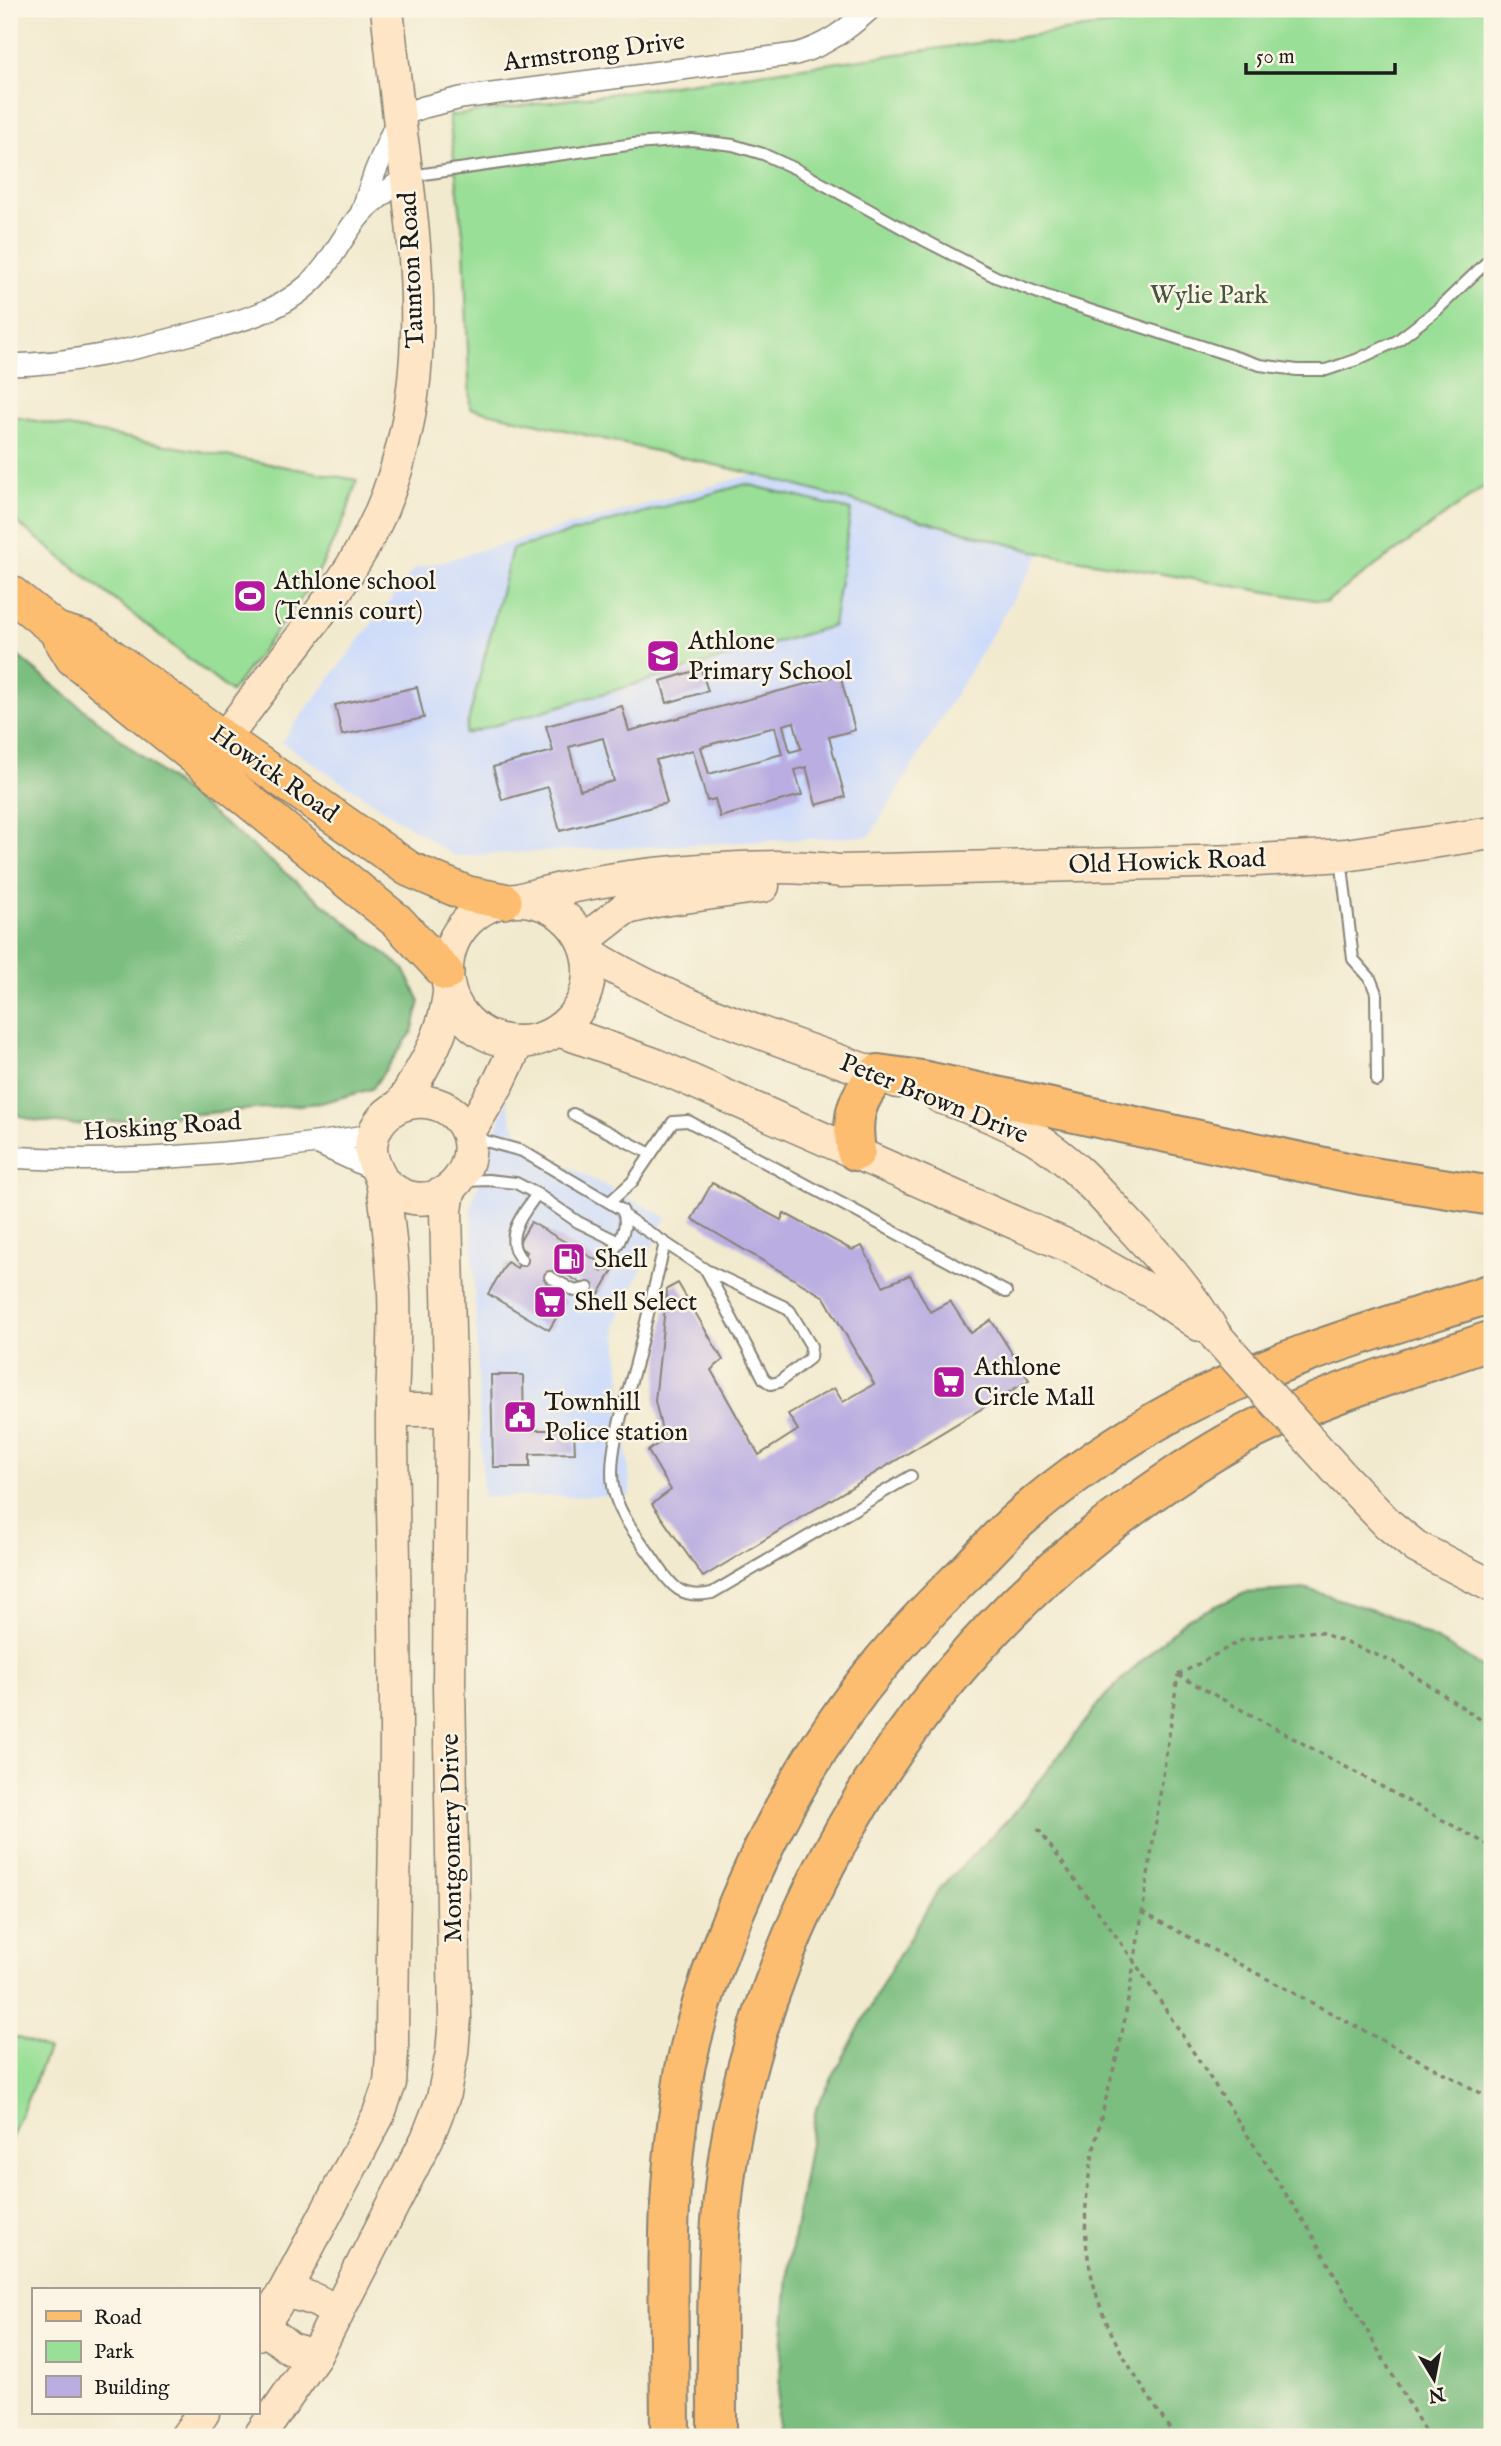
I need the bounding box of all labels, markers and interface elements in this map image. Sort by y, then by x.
street label: Armstrong Drive [500,24,687,80]
scale bar [1246,32,1394,76]
text: 50 m [1256,44,1295,71]
street label: Taunton Road [391,191,433,349]
park label: Wylie Park [1150,279,1269,312]
place label: Athlone school (Tennis court) [273,565,437,628]
sports icon: Athlone school (Tennis court) [231,577,269,615]
place label: Athlone Primary School [687,625,853,688]
school or university icon: Athlone Primary School [644,637,682,675]
street label: Howick Road [203,718,345,830]
street label: Old Howick Road [1068,842,1266,882]
street label: Peter Brown Drive [835,1046,1033,1152]
street label: Hosking Road [82,1105,242,1149]
fuel station icon: Shell [550,1240,588,1278]
place label: Shell [594,1243,648,1276]
supermarket icon: Shell Select [531,1283,569,1321]
place label: Shell Select [574,1286,697,1319]
place label: Athlone Circle Mall [973,1351,1096,1414]
supermarket icon: Athlone Circle Mall [930,1363,968,1401]
place label: Townhill Police station [544,1386,688,1449]
public building icon: Townhill Police station [501,1398,539,1436]
street label: Montgomery Drive [434,1733,470,1943]
legend [32,2288,259,2414]
text: Road [94,2305,142,2332]
text: Park [94,2339,135,2366]
north arrow [1400,2344,1470,2414]
text: Building [94,2375,170,2402]
text: N [1426,2380,1448,2407]

